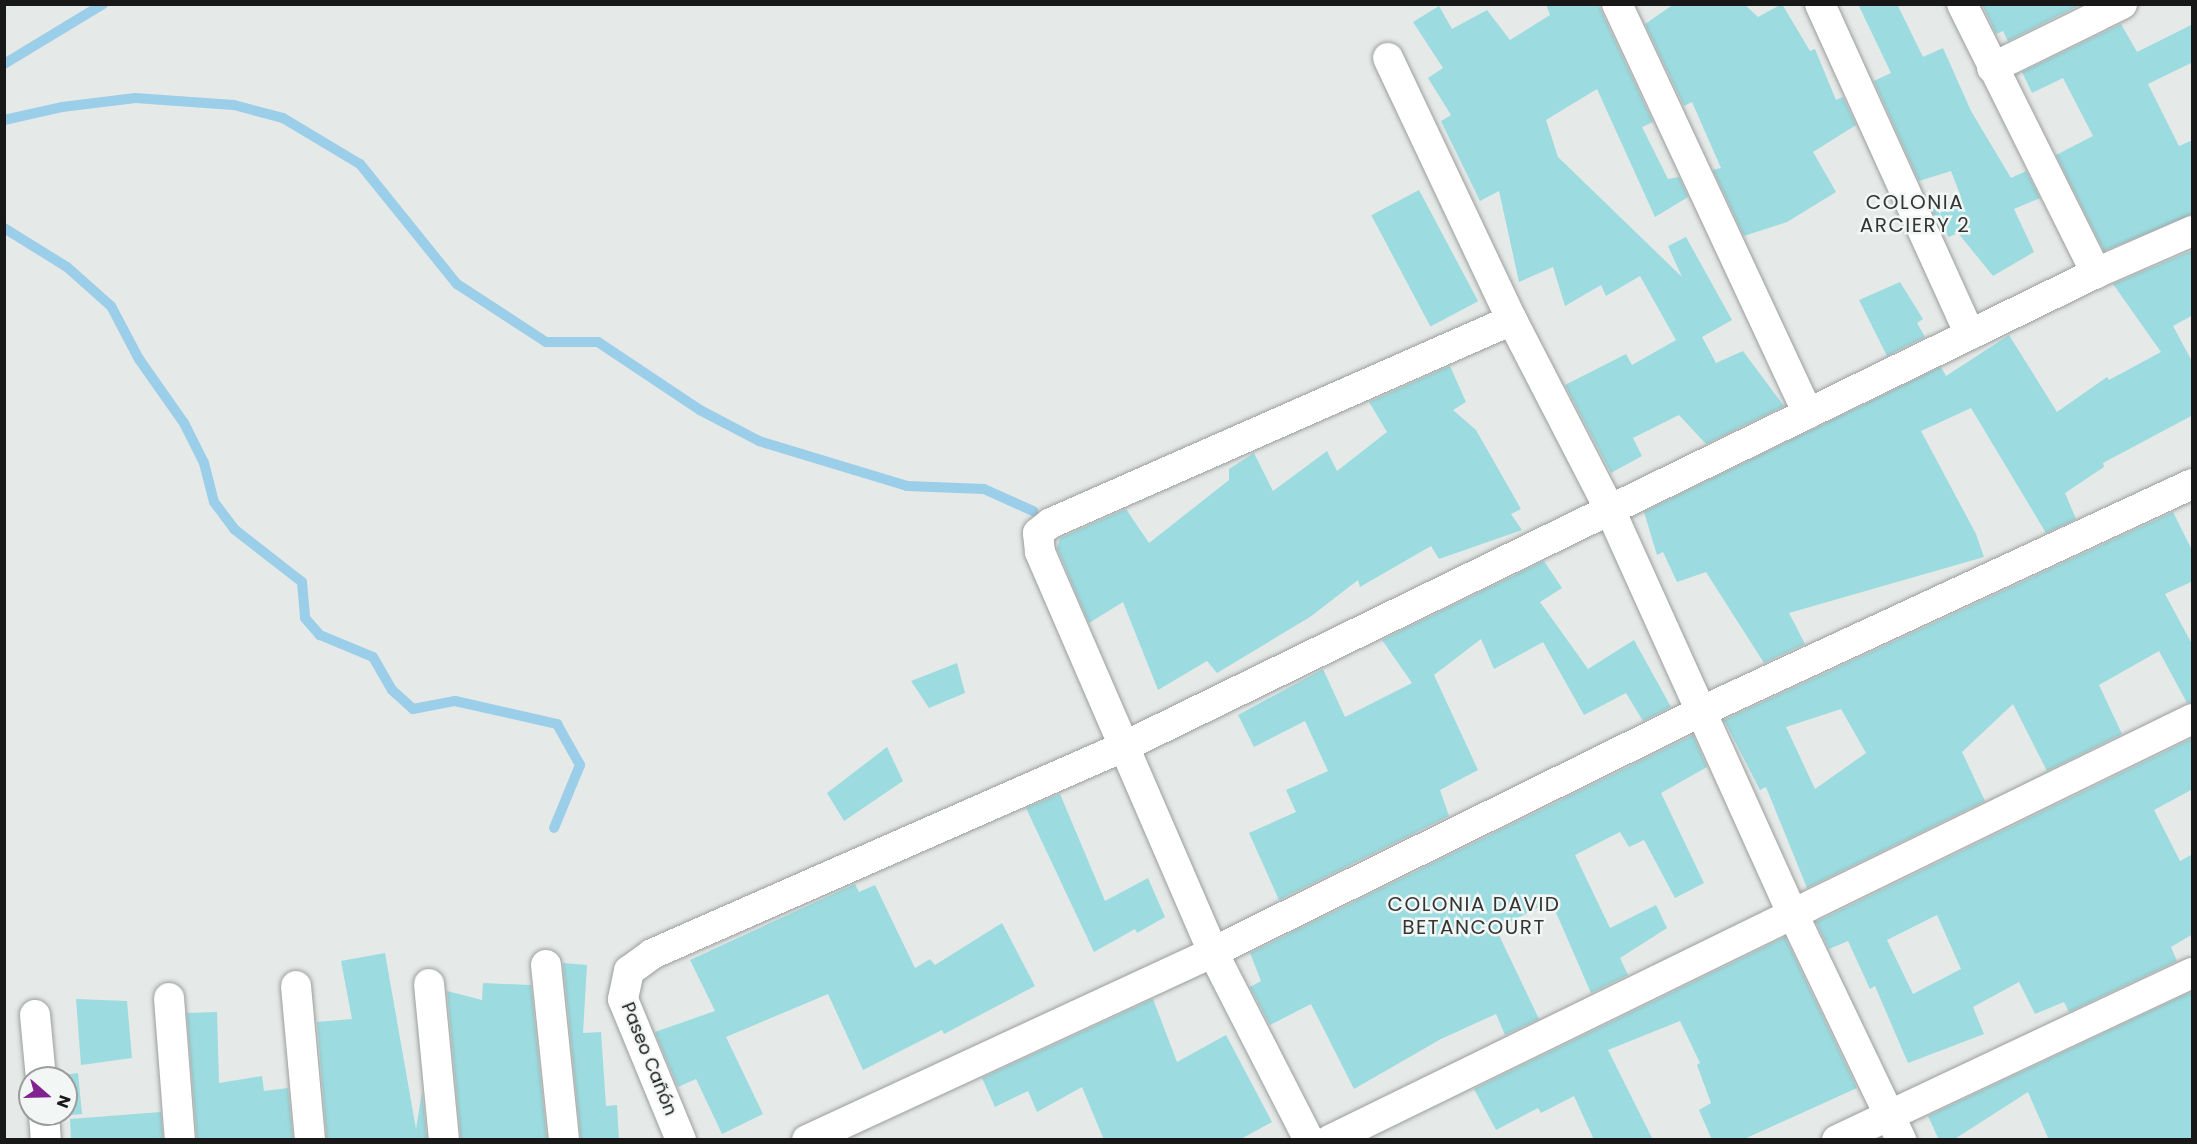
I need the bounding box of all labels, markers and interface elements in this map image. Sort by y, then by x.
district label: COLONIA ARCIERY 2 [1860,190,1970,237]
district label: COLONIA DAVID BETANCOURT [1387,892,1561,939]
street label: Paseo Cañón [616,999,682,1119]
north arrow [18,1066,78,1126]
text: N [51,1092,76,1111]

